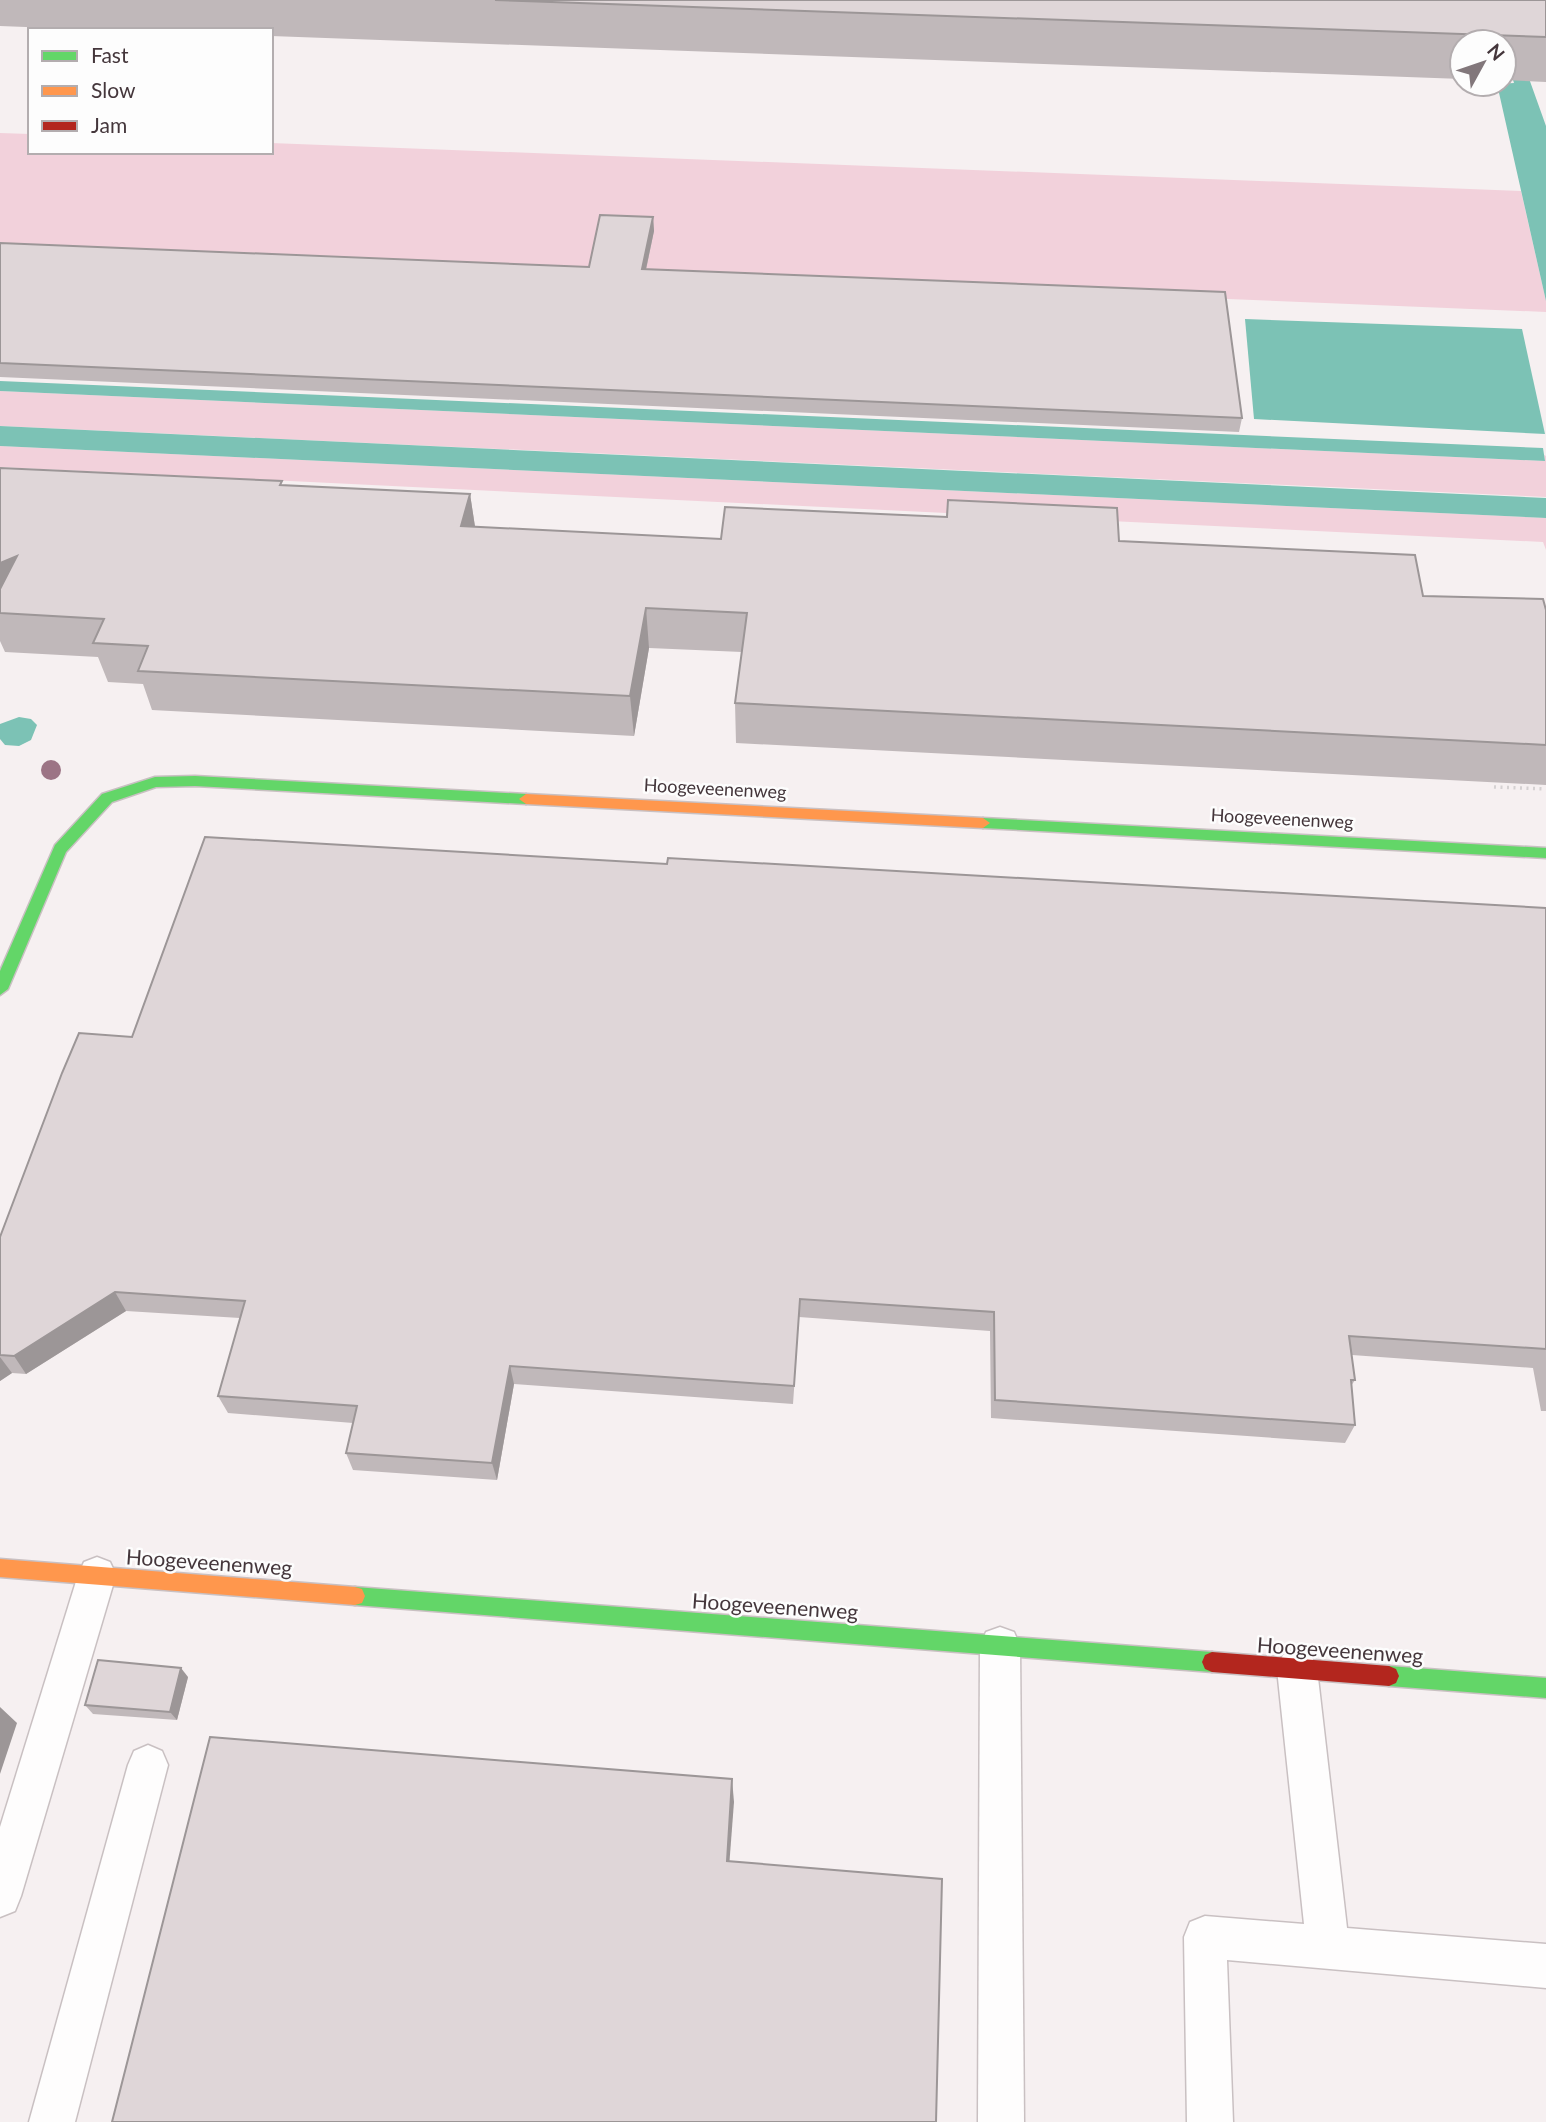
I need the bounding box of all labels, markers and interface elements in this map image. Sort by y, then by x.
legend [28,28,273,154]
north arrow [1448,28,1518,98]
text: N [1483,39,1510,65]
text: Fast [91,42,129,67]
text: Slow [91,77,136,102]
text: Jam [91,112,127,137]
street label: Hoogeveenenweg [643,773,787,803]
street label: Hoogeveenenweg [1210,803,1354,833]
street label: Hoogeveenenweg [125,1543,293,1580]
street label: Hoogeveenenweg [691,1587,859,1624]
street label: Hoogeveenenweg [1256,1631,1424,1668]

